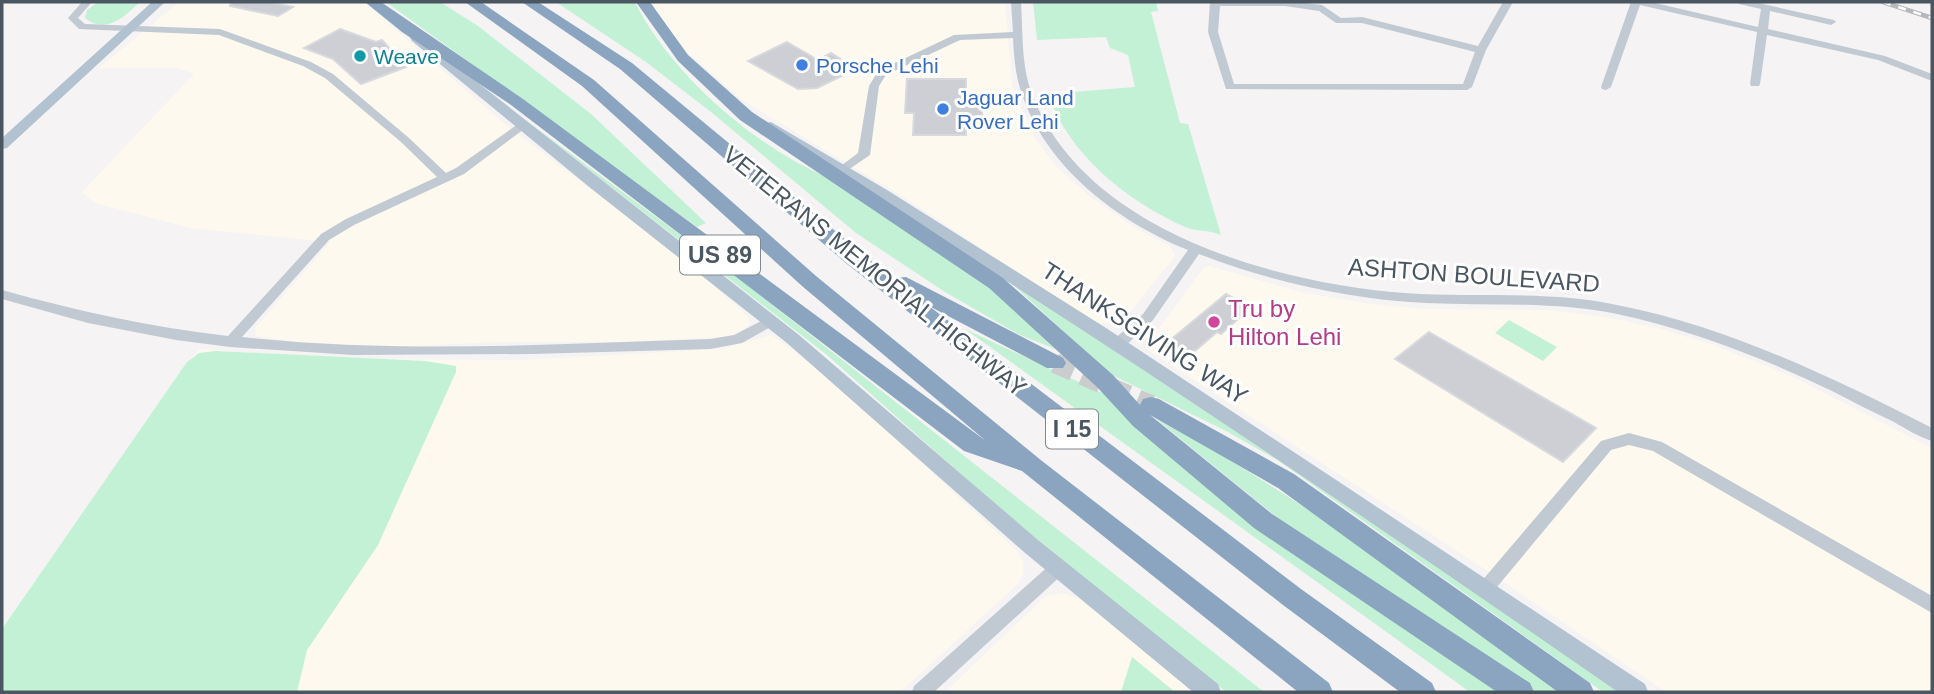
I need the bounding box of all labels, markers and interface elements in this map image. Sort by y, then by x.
place label: Weave [374,45,439,68]
marker: Weave [352,48,368,64]
place label: Porsche Lehi [816,54,939,77]
marker: Porsche Lehi [794,57,810,73]
place label: Jaguar Land Rover Lehi [957,86,1074,133]
marker: Jaguar Land Rover Lehi [935,101,951,117]
street label: VETERANS MEMORIAL HIGHWAY [718,140,1032,402]
road number: US 89 [680,236,760,274]
street label: ASHTON BOULEVARD [1347,253,1601,297]
street label: THANKSGIVING WAY [1037,256,1253,410]
place label: Tru by Hilton Lehi [1228,295,1341,350]
marker: Tru by Hilton Lehi [1206,314,1222,330]
road number: I 15 [1046,410,1098,448]

